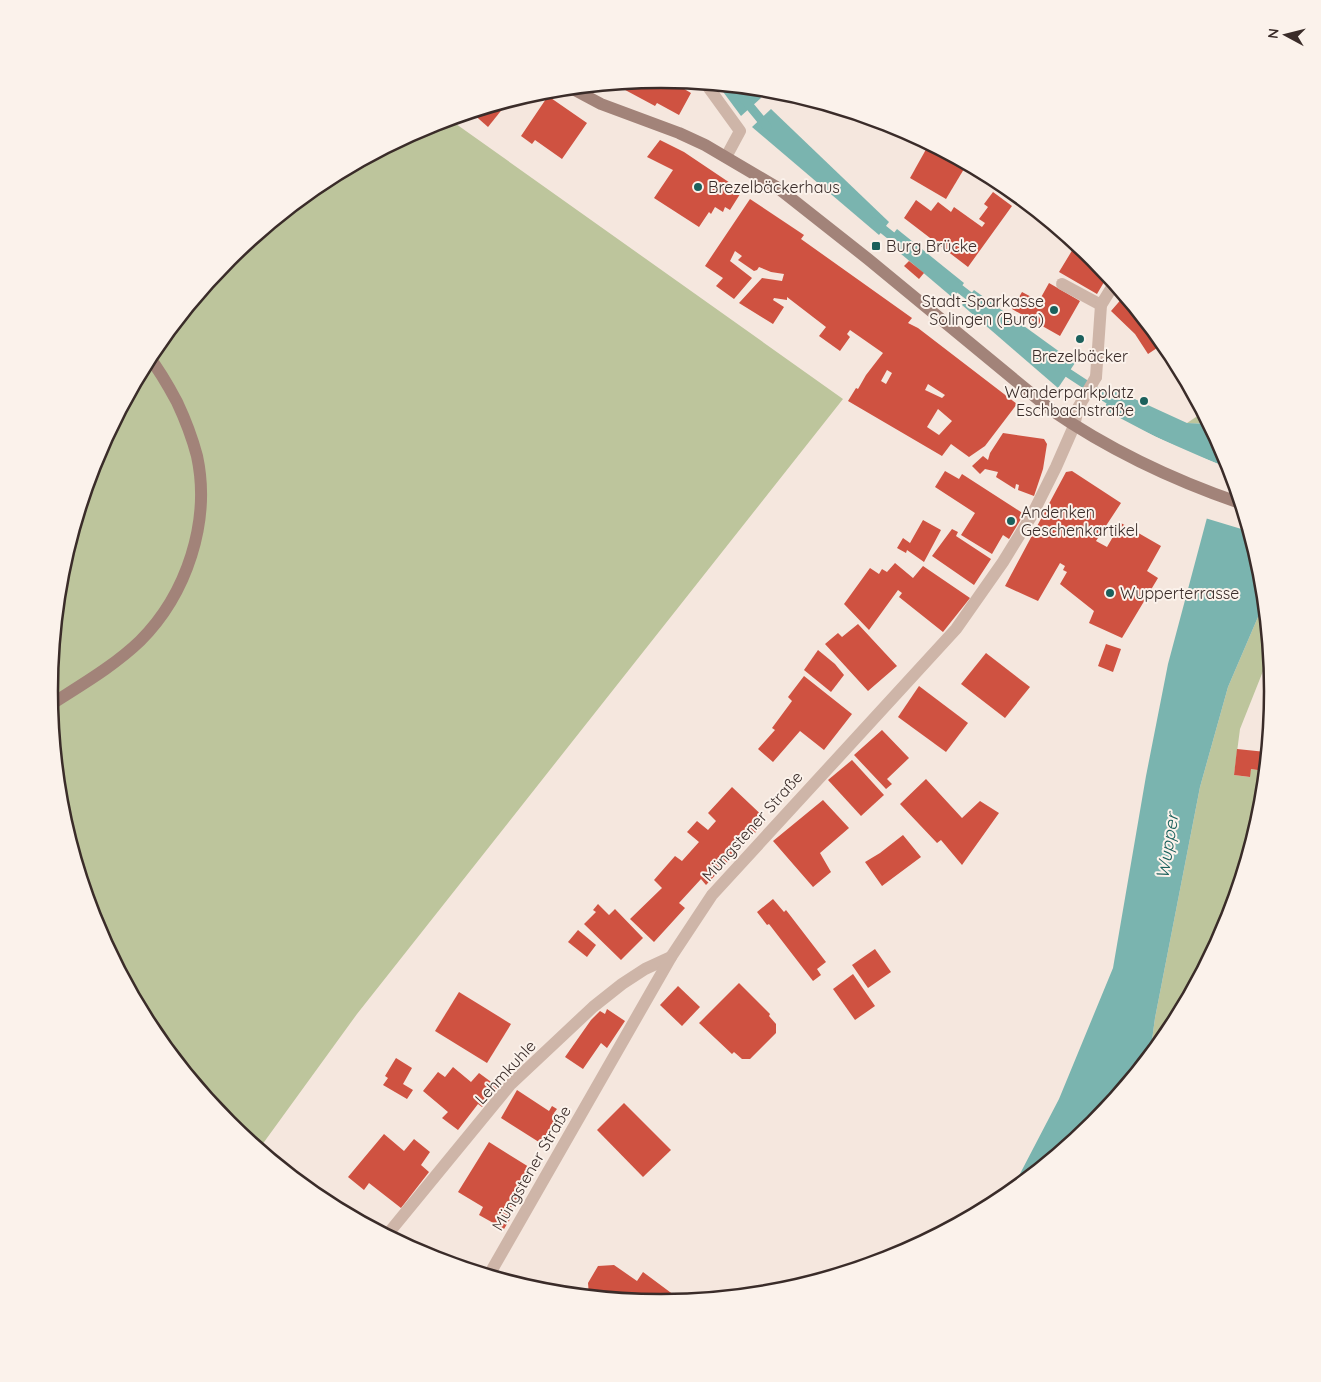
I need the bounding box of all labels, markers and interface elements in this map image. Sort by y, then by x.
north arrow [1261,10,1311,60]
text: N [1264,27,1283,40]
place label: Brezelbäckerhaus [708,177,840,197]
marker: Brezelbäckerhaus [692,181,704,193]
place label: Burg Brücke [886,236,977,256]
marker: Burg Brücke [870,240,882,252]
place label: Stadt-Sparkasse Solingen (Burg) [922,291,1044,329]
marker: Stadt-Sparkasse Solingen (Burg) [1048,304,1060,316]
marker: Brezelbäcker [1074,333,1086,345]
place label: Brezelbäcker [1032,346,1128,366]
place label: Wanderparkplatz Eschbachstraße [1005,382,1134,420]
marker: Wanderparkplatz Eschbachstraße [1138,395,1150,407]
place label: Andenken Geschenkartikel [1021,502,1138,540]
marker: Andenken Geschenkartikel [1005,515,1017,527]
place label: Wupperterrasse [1120,583,1239,603]
marker: Wupperterrasse [1104,587,1116,599]
street label: Müngstener Straße [697,767,807,885]
water label: Wupper [1150,809,1184,881]
street label: Lehmkuhle [470,1036,540,1108]
street label: Müngstener Straße [487,1102,575,1234]

